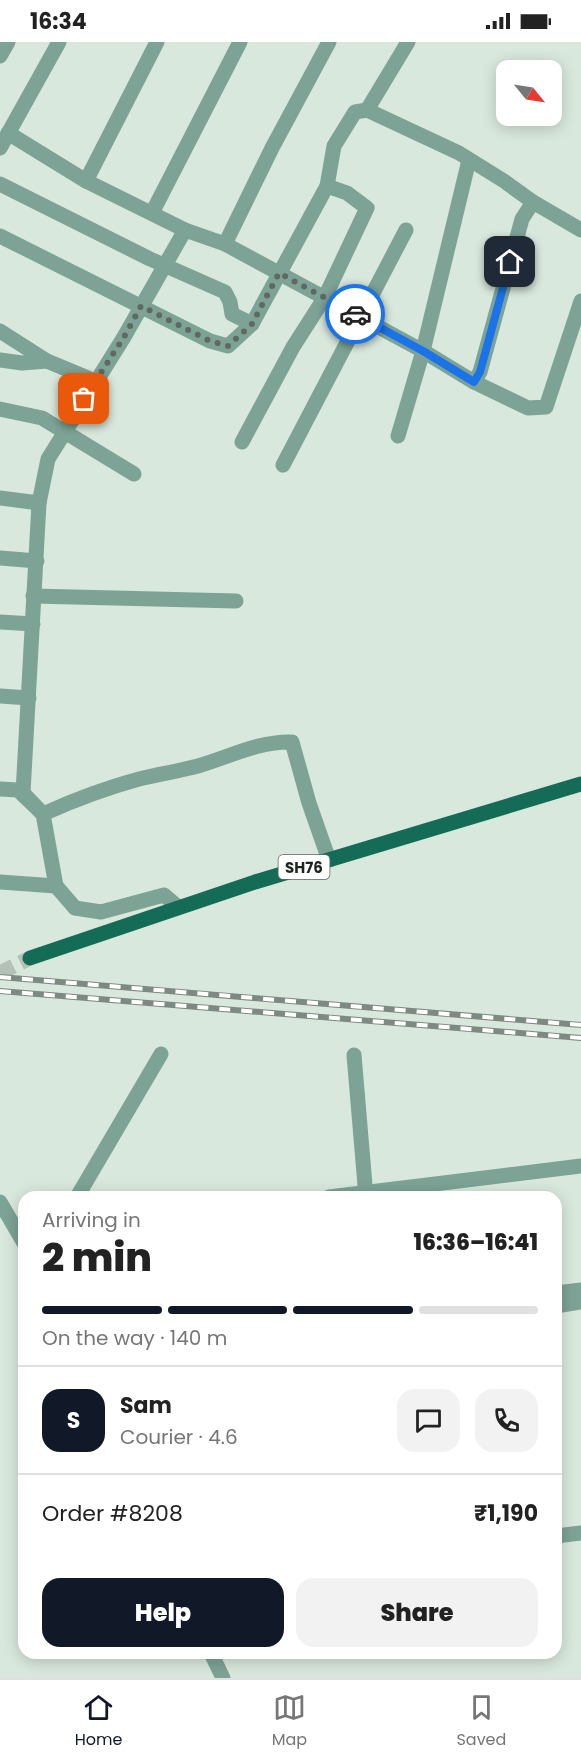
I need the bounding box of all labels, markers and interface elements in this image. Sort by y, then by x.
text: 16:34 [30,6,87,37]
north arrow [496,60,562,126]
map controls [496,60,562,126]
pin [484,236,535,287]
icon: home [493,245,526,278]
courier [325,284,385,344]
icon: car [339,298,372,331]
pin [58,373,109,424]
icon: bag [67,382,100,415]
road number: SH76 [278,855,330,879]
text: Arriving in [42,1206,141,1234]
text: 16:36–16:41 [413,1227,538,1258]
text: 2 min [42,1230,152,1285]
text: On the way · 140 m [42,1324,227,1352]
button: chat [397,1389,460,1452]
button: phone [475,1389,538,1452]
text: Sam [120,1390,172,1421]
text: S [67,1405,80,1436]
text: Courier · 4.6 [120,1423,238,1451]
text: Order #8208 [42,1498,183,1529]
text: ₹1,190 [474,1498,538,1529]
button: Help [42,1578,284,1647]
button: Share [296,1578,538,1647]
tab: Home [75,1691,122,1752]
tab: Map [272,1691,307,1752]
tab: Saved [456,1691,506,1752]

